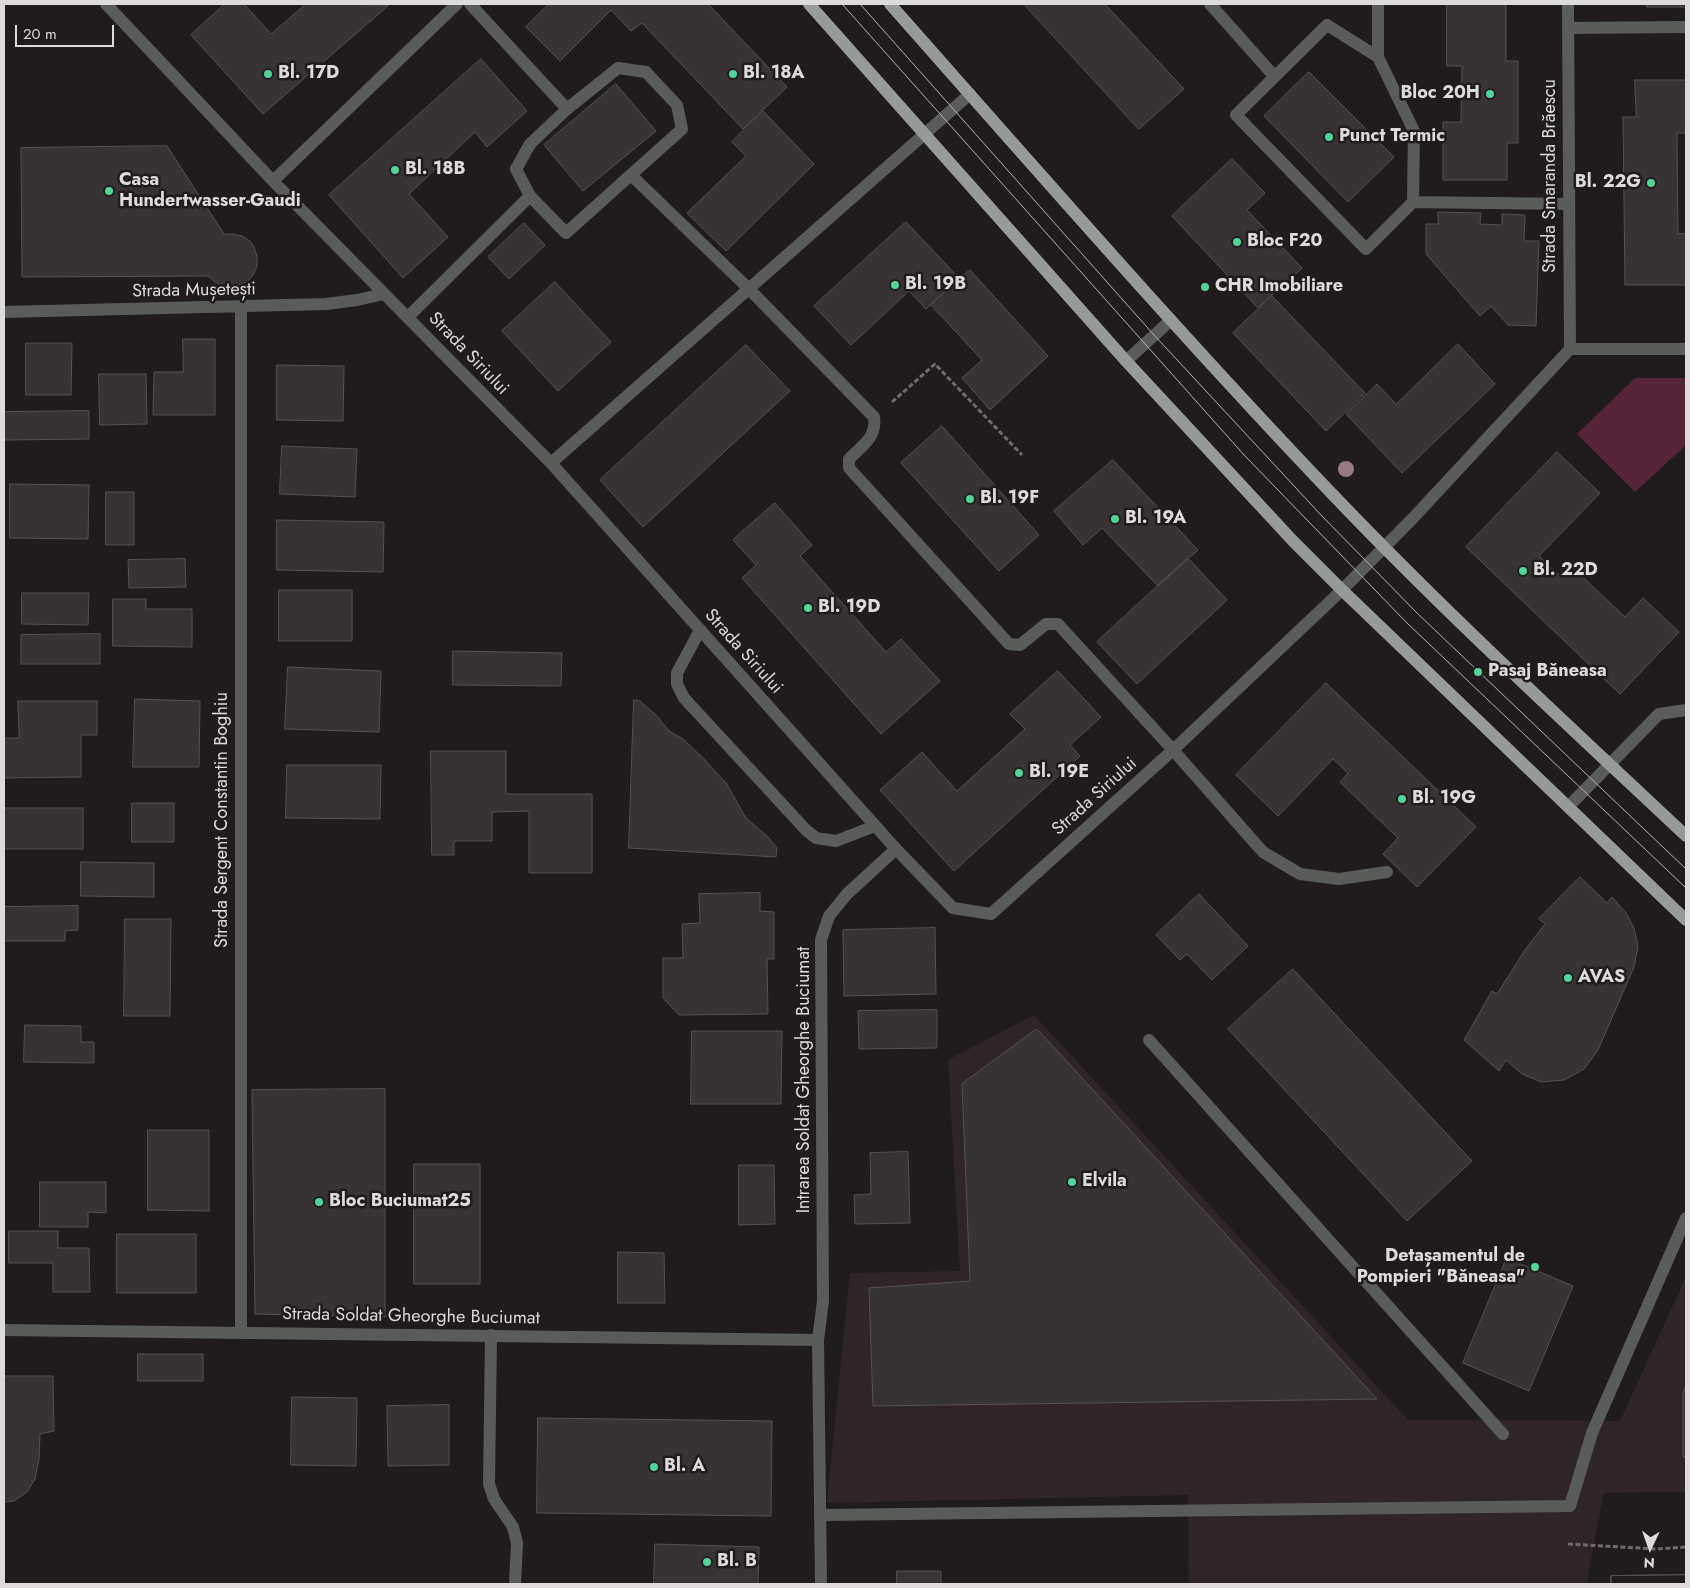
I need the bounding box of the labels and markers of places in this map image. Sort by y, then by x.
place label: Bl. 17D [278,63,339,85]
place label: Bl. 18A [743,63,804,85]
marker: Bl. 17D [262,68,274,80]
marker: Bl. 18A [727,68,739,80]
place label: Bloc 20H [1400,83,1480,105]
marker: Bloc 20H [1484,88,1496,100]
place label: Punct Termic [1339,126,1445,148]
marker: Punct Termic [1323,131,1335,143]
place label: Bl. 18B [405,159,465,181]
marker: Bl. 18B [389,164,401,176]
place label: Casa Hundertwasser-Gaudi [119,170,301,212]
place label: Bl. 22G [1575,172,1641,194]
marker: Bl. 22G [1645,177,1657,189]
marker: Casa Hundertwasser-Gaudi [103,185,115,197]
place label: Bloc F20 [1247,231,1322,253]
marker: Bloc F20 [1231,236,1243,248]
place label: Bl. 19B [905,274,966,296]
place label: CHR Imobiliare [1215,276,1343,298]
marker: Bl. 19B [889,279,901,291]
marker: CHR Imobiliare [1199,281,1211,293]
place label: Bl. 19F [980,488,1039,510]
marker: Bl. 19F [964,493,976,505]
place label: Bl. 19A [1125,508,1186,530]
marker: Bl. 19A [1109,513,1121,525]
place label: Bl. 22D [1533,560,1598,582]
marker: Bl. 22D [1517,565,1529,577]
place label: Bl. 19D [818,597,880,619]
marker: Bl. 19D [802,602,814,614]
place label: Pasaj Băneasa [1488,661,1607,683]
marker: Pasaj Băneasa [1472,666,1484,678]
place label: Bl. 19E [1029,762,1089,784]
marker: Bl. 19E [1013,767,1025,779]
place label: Bl. 19G [1412,788,1476,810]
marker: Bl. 19G [1396,793,1408,805]
place label: AVAS [1578,967,1625,989]
marker: AVAS [1562,972,1574,984]
place label: Elvila [1082,1171,1127,1193]
marker: Elvila [1066,1176,1078,1188]
place label: Bloc Buciumat25 [329,1191,471,1213]
marker: Bloc Buciumat25 [313,1196,325,1208]
place label: Detașamentul de Pompieri "Băneasa" [1357,1246,1525,1288]
marker: Detașamentul de Pompieri "Băneasa" [1529,1261,1541,1273]
place label: Bl. A [664,1456,705,1478]
marker: Bl. A [648,1461,660,1473]
place label: Bl. B [717,1551,757,1573]
marker: Bl. B [701,1556,713,1568]

